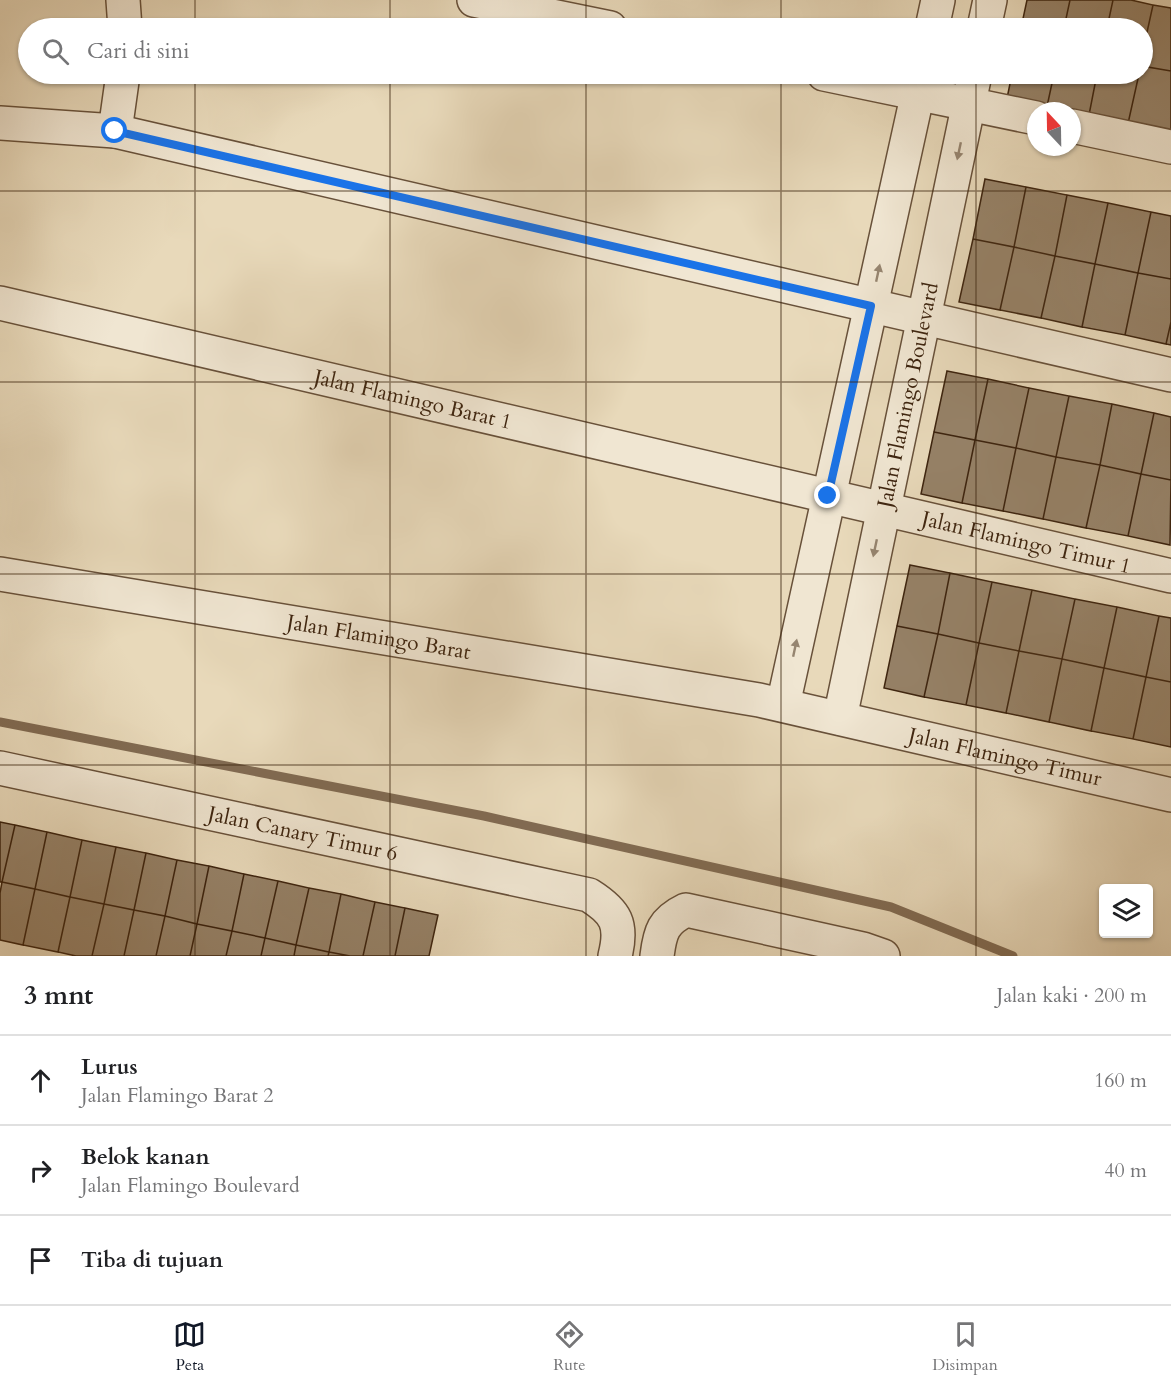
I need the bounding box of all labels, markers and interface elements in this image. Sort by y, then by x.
search box [18,18,1153,84]
icon: search [39,35,72,68]
text: Cari di sini [87,36,190,66]
north arrow [1027,102,1081,156]
route start [101,117,127,143]
one-way arrow [953,142,963,161]
one-way arrow [874,263,883,282]
street label: Jalan Flamingo Boulevard [869,280,945,513]
street label: Jalan Flamingo Barat 1 [308,362,515,436]
route end [814,482,840,508]
street label: Jalan Flamingo Timur 1 [916,503,1134,581]
one-way arrow [870,538,879,557]
street label: Jalan Flamingo Barat [282,607,473,666]
one-way arrow [791,638,800,657]
street label: Jalan Flamingo Timur [903,720,1105,793]
street label: Jalan Canary Timur 6 [202,798,401,868]
map controls [1099,884,1153,938]
button: layers [1099,884,1153,938]
text: 3 mnt [24,978,93,1013]
text: Jalan kaki · 200 m [997,982,1147,1009]
text: Lurus [81,1052,138,1082]
icon: ahead [24,1064,57,1097]
text: 160 m [1094,1067,1147,1094]
text: Jalan Flamingo Barat 2 [81,1082,273,1109]
text: Belok kanan [81,1142,210,1172]
icon: right [24,1154,57,1187]
text: 40 m [1104,1157,1147,1184]
text: Jalan Flamingo Boulevard [81,1172,300,1199]
icon: arrive [24,1244,57,1277]
text: Tiba di tujuan [81,1245,223,1275]
tab: Peta [173,1318,206,1376]
tab: Rute [553,1318,586,1376]
tab: Disimpan [932,1318,998,1376]

